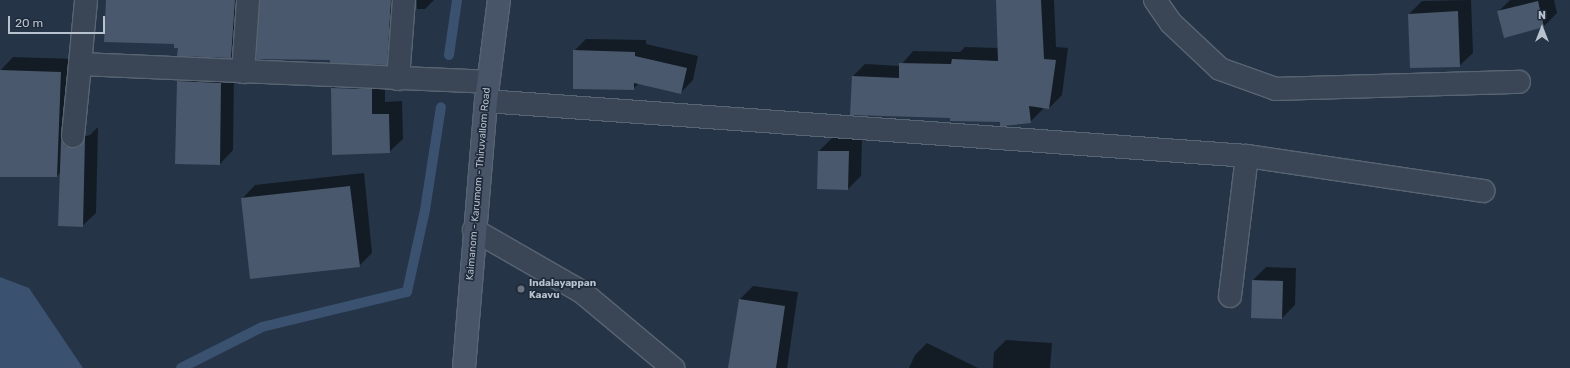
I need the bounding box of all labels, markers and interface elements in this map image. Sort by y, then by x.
scale bar [10,8,107,34]
north arrow [1522,8,1562,48]
text: N [1538,9,1546,22]
text: 20 m [15,16,43,30]
street label: Kaimanom - Karumom - Thiruvallom Road [465,87,493,281]
place label: Indalayappan Kaavu [529,277,596,300]
marker: Indalayappan Kaavu [516,284,526,294]

